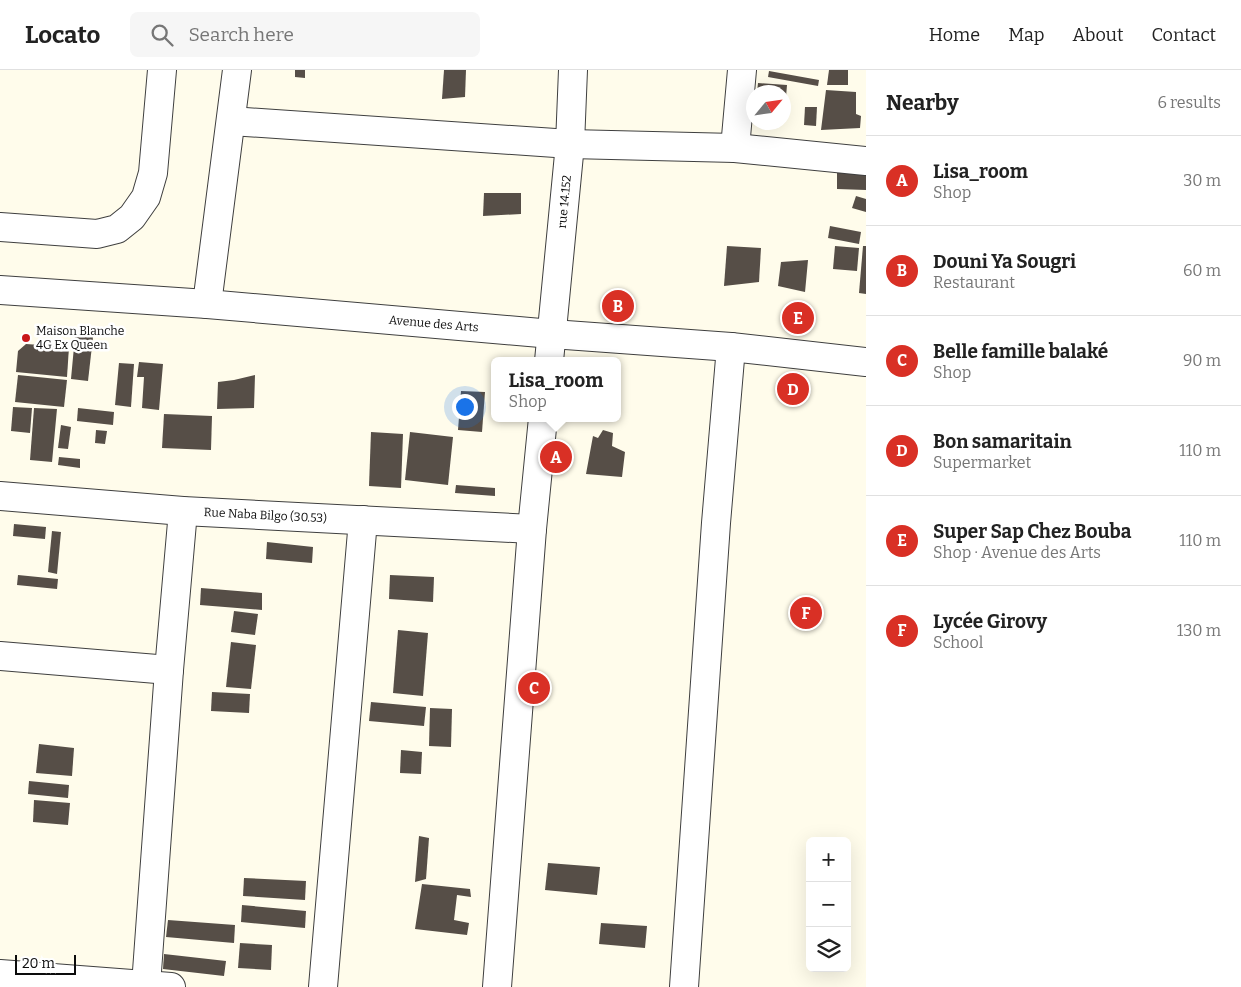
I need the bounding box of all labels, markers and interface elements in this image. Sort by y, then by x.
search box [130,12,480,57]
text: Locato [25,21,100,49]
icon: search [148,21,176,49]
text: Search here [188,23,294,46]
text: Home [929,24,980,46]
text: Map [1008,24,1044,46]
text: About [1072,24,1123,46]
text: Contact [1151,24,1216,46]
north arrow [746,85,791,130]
text: Nearby [886,90,959,116]
text: 6 results [1158,93,1221,112]
text: Lisa_room [933,160,1028,183]
text: A [896,171,908,190]
text: 30 m [1183,171,1221,190]
street label: rue 14.152 [555,174,574,229]
text: Shop [933,183,971,202]
text: Douni Ya Sougri [933,250,1076,273]
text: B [897,261,907,280]
text: 60 m [1183,261,1221,280]
text: Restaurant [933,273,1015,292]
pin: B [602,287,634,325]
pin: E [782,299,814,337]
street label: Avenue des Arts [388,313,479,335]
place label: Maison Blanche 4G Ex Queen [36,324,124,352]
marker: Maison Blanche 4G Ex Queen [20,332,32,344]
text: Belle famille balaké [933,340,1108,363]
text: C [897,351,907,370]
text: 90 m [1183,351,1221,370]
popup [491,357,621,422]
text: Shop [933,363,971,382]
text: Lisa_room [509,369,603,392]
pin: D [777,370,809,408]
text: Shop [509,392,547,411]
your location [452,394,478,420]
text: Bon samaritain [933,430,1072,453]
pin: A [540,438,572,476]
text: D [896,441,908,460]
text: 110 m [1179,441,1221,460]
text: Supermarket [933,453,1031,472]
street label: Rue Naba Bilgo (30.53) [203,505,327,525]
text: Super Sap Chez Bouba [933,520,1131,543]
text: E [897,531,907,550]
text: 110 m [1179,531,1221,550]
text: Shop · Avenue des Arts [933,543,1101,562]
pin: F [790,594,822,632]
text: Lycée Girovy [933,610,1047,633]
text: F [898,621,907,640]
text: 130 m [1177,621,1221,640]
text: School [933,633,983,652]
pin: C [518,669,550,707]
map controls [806,837,851,972]
button: + [806,837,851,882]
button: − [806,882,851,927]
button: layers [806,927,851,972]
scale bar [15,952,76,975]
text: 20 m [22,955,55,972]

